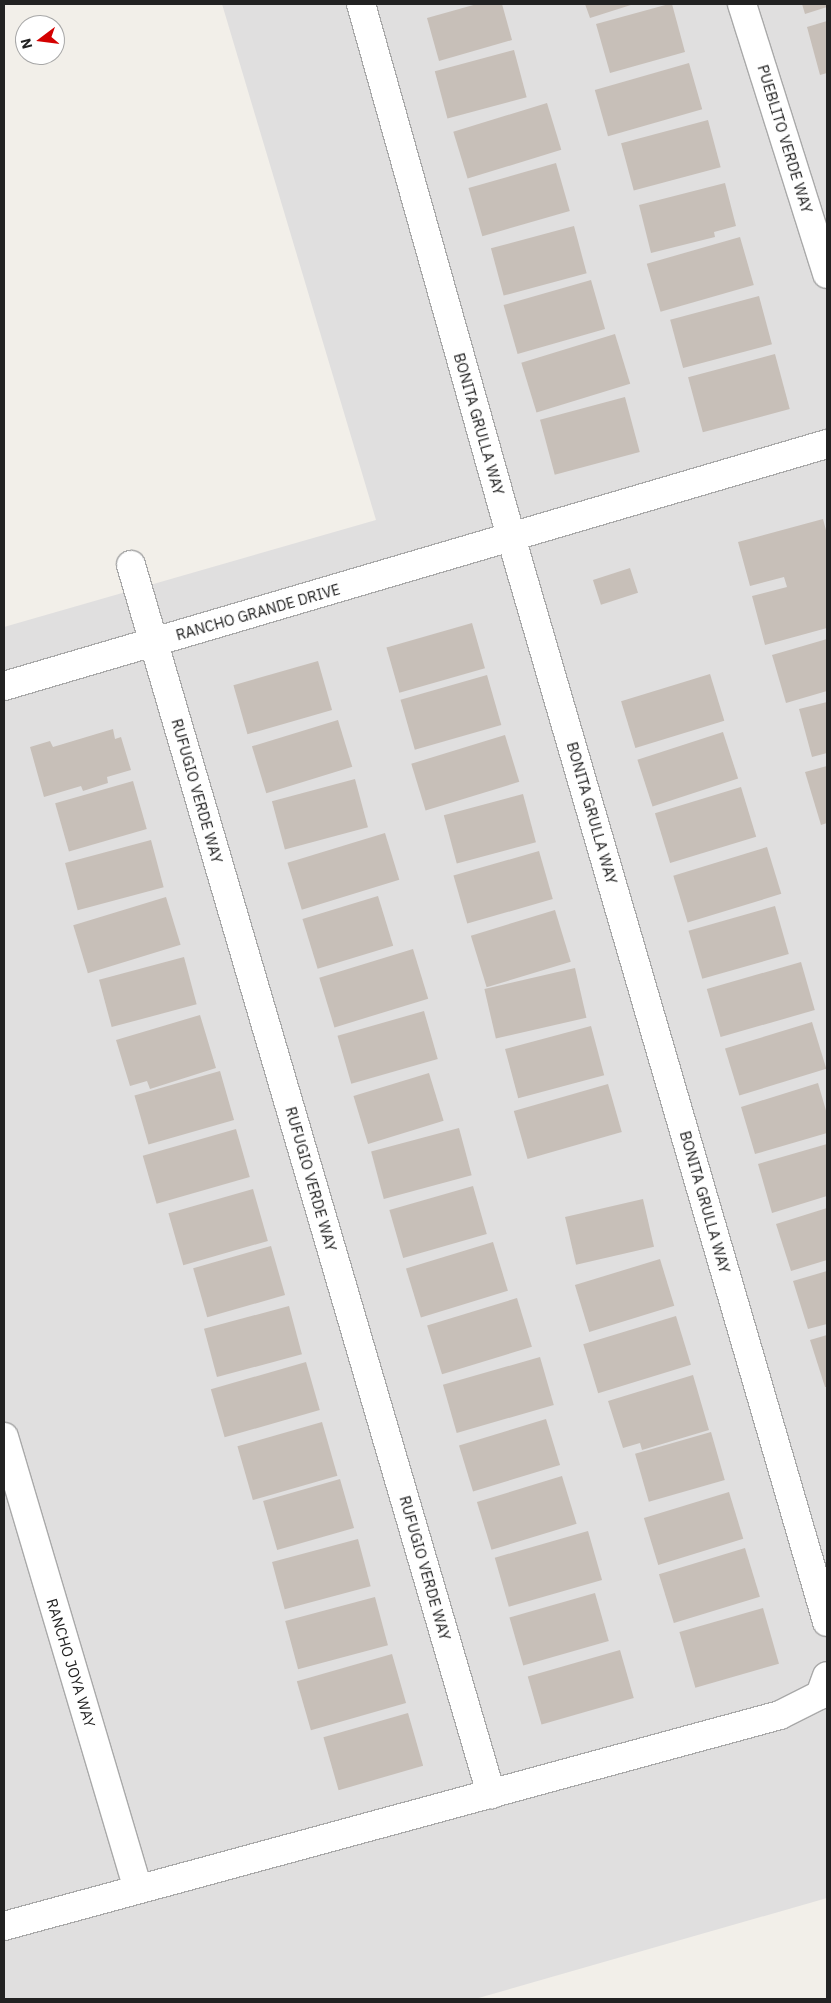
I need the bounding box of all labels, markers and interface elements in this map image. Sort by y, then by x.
north arrow [15,15,65,65]
text: N [16,36,36,51]
street label: PUEBLITO VERDE WAY [754,63,816,215]
street label: BONITA GRULLA WAY [450,351,508,497]
street label: RANCHO GRANDE DRIVE [174,580,342,644]
street label: RUFUGIO VERDE WAY [168,717,226,865]
street label: BONITA GRULLA WAY [563,740,621,886]
street label: RUFUGIO VERDE WAY [282,1105,340,1253]
street label: BONITA GRULLA WAY [676,1129,734,1275]
street label: RUFUGIO VERDE WAY [396,1494,454,1642]
street label: RANCHO JOYA WAY [43,1596,99,1730]

